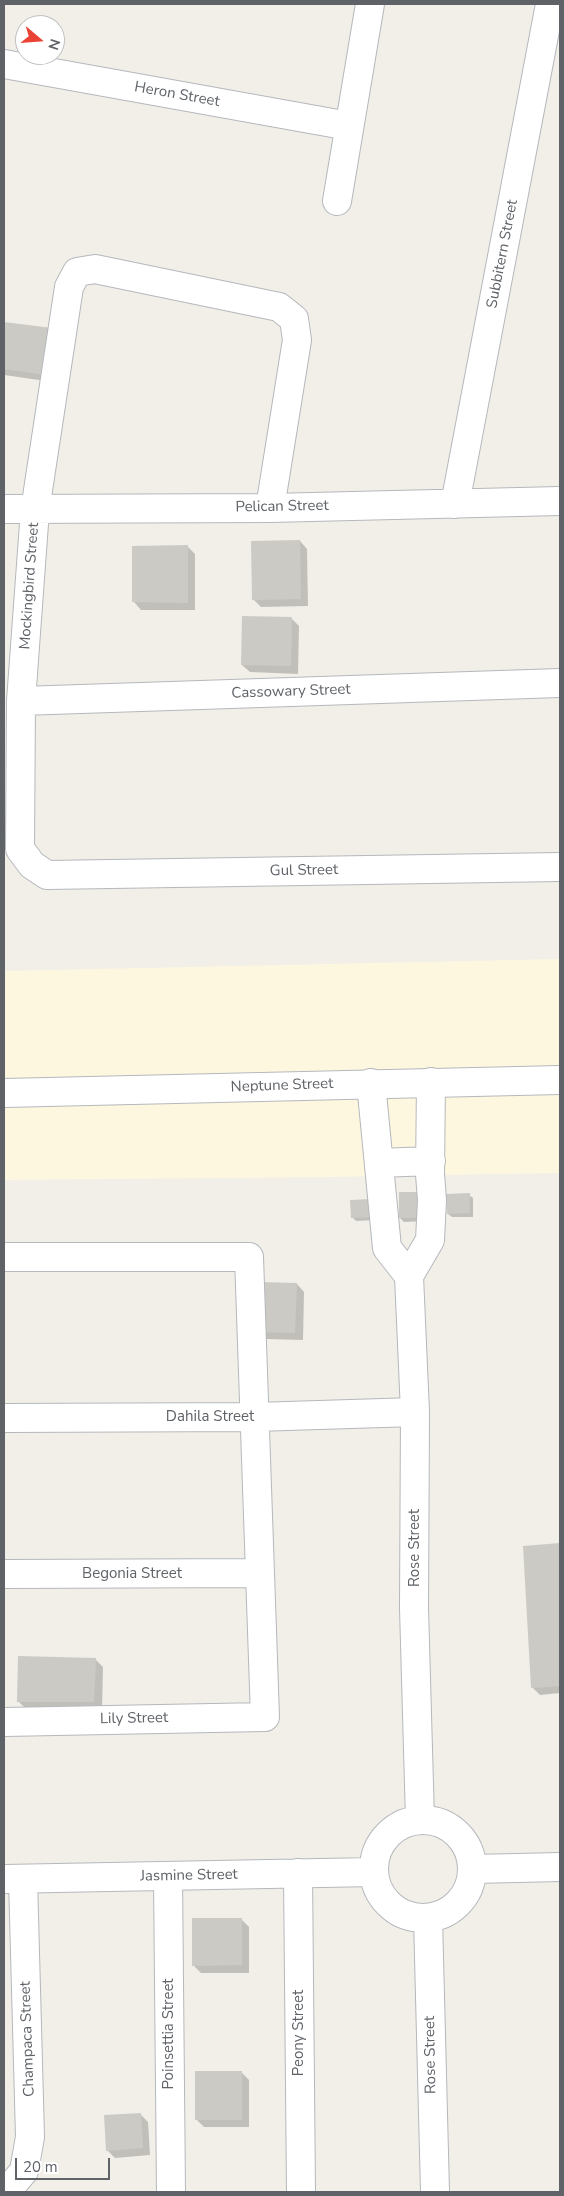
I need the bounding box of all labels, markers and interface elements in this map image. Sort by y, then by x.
north arrow [15,15,65,65]
text: N [43,37,64,52]
street label: Heron Street [133,79,221,111]
street label: Subbitern Street [484,198,522,310]
street label: Pelican Street [235,497,329,517]
street label: Mockingbird Street [17,522,43,650]
street label: Cassowary Street [231,681,351,703]
street label: Gul Street [270,861,338,881]
street label: Neptune Street [230,1075,334,1097]
street label: Dahila Street [166,1408,254,1426]
street label: Rose Street [406,1509,424,1587]
street label: Begonia Street [82,1565,182,1583]
street label: Lily Street [100,1709,168,1729]
street label: Jasmine Street [140,1866,238,1886]
street label: Poinsettia Street [160,1978,178,2090]
street label: Champaca Street [17,1981,39,2097]
street label: Peony Street [290,1990,308,2076]
street label: Rose Street [421,2016,441,2094]
scale bar [18,2148,112,2180]
text: 20 m [23,2157,58,2177]

